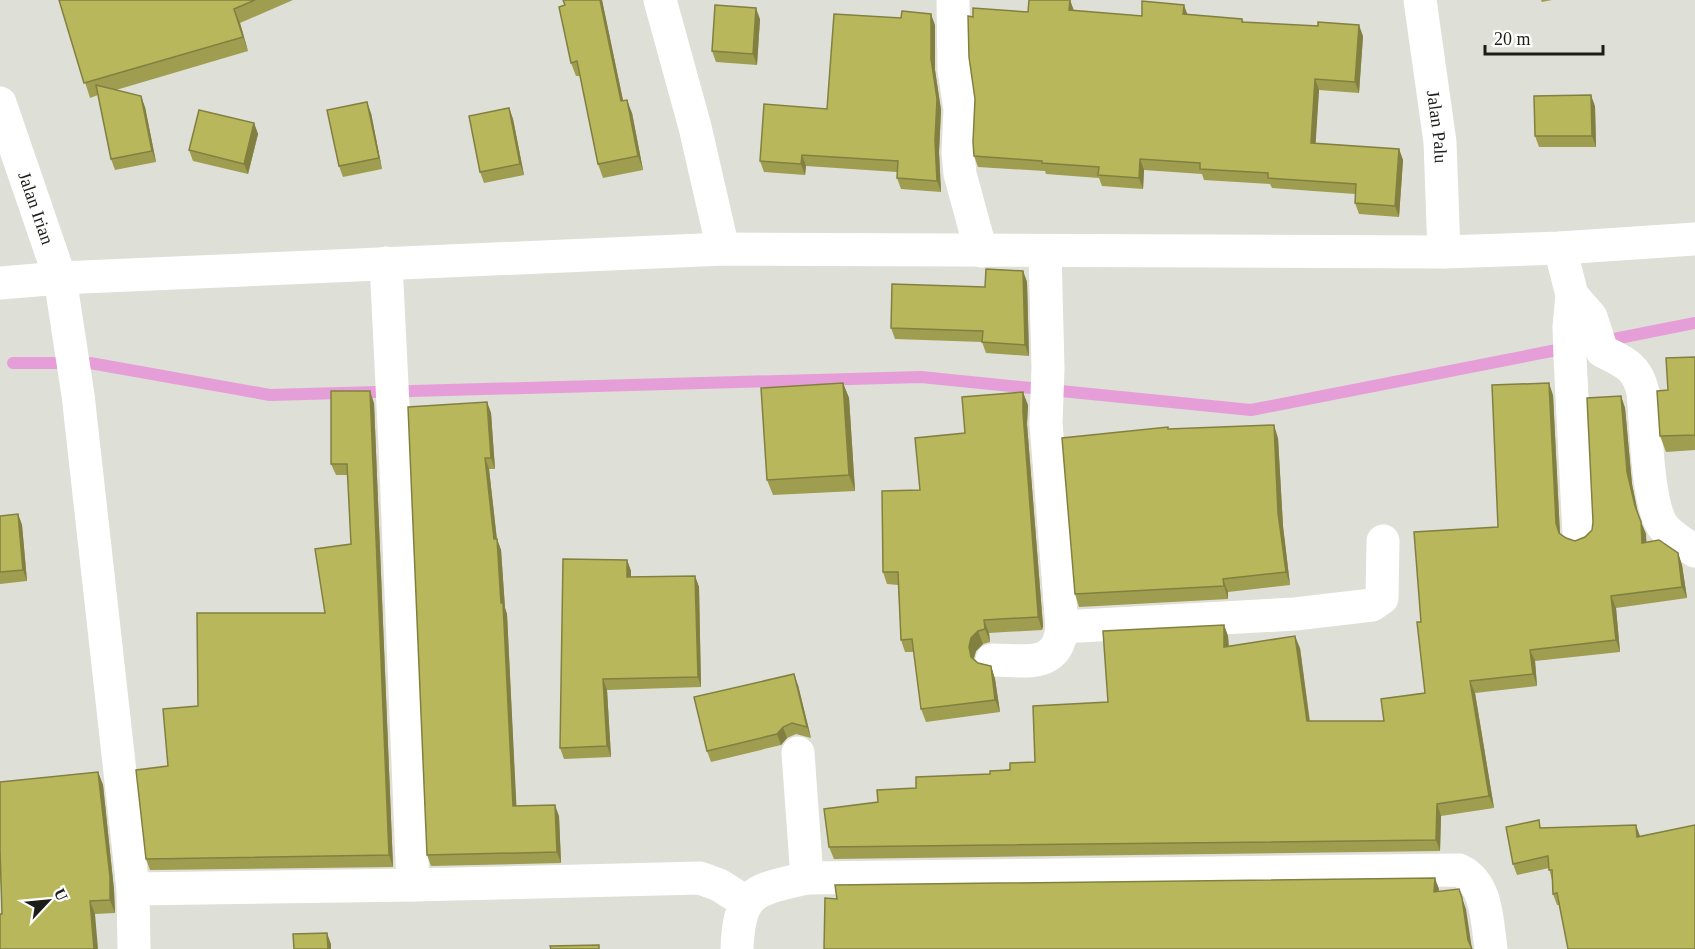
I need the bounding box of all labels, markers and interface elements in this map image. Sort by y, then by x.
scale bar [1485,18,1604,56]
text: 20 m [1494,29,1531,49]
street label: Jalan Palu [1423,89,1451,164]
street label: Jalan Irian [14,169,58,247]
north arrow [18,871,78,931]
text: U [51,886,71,904]

